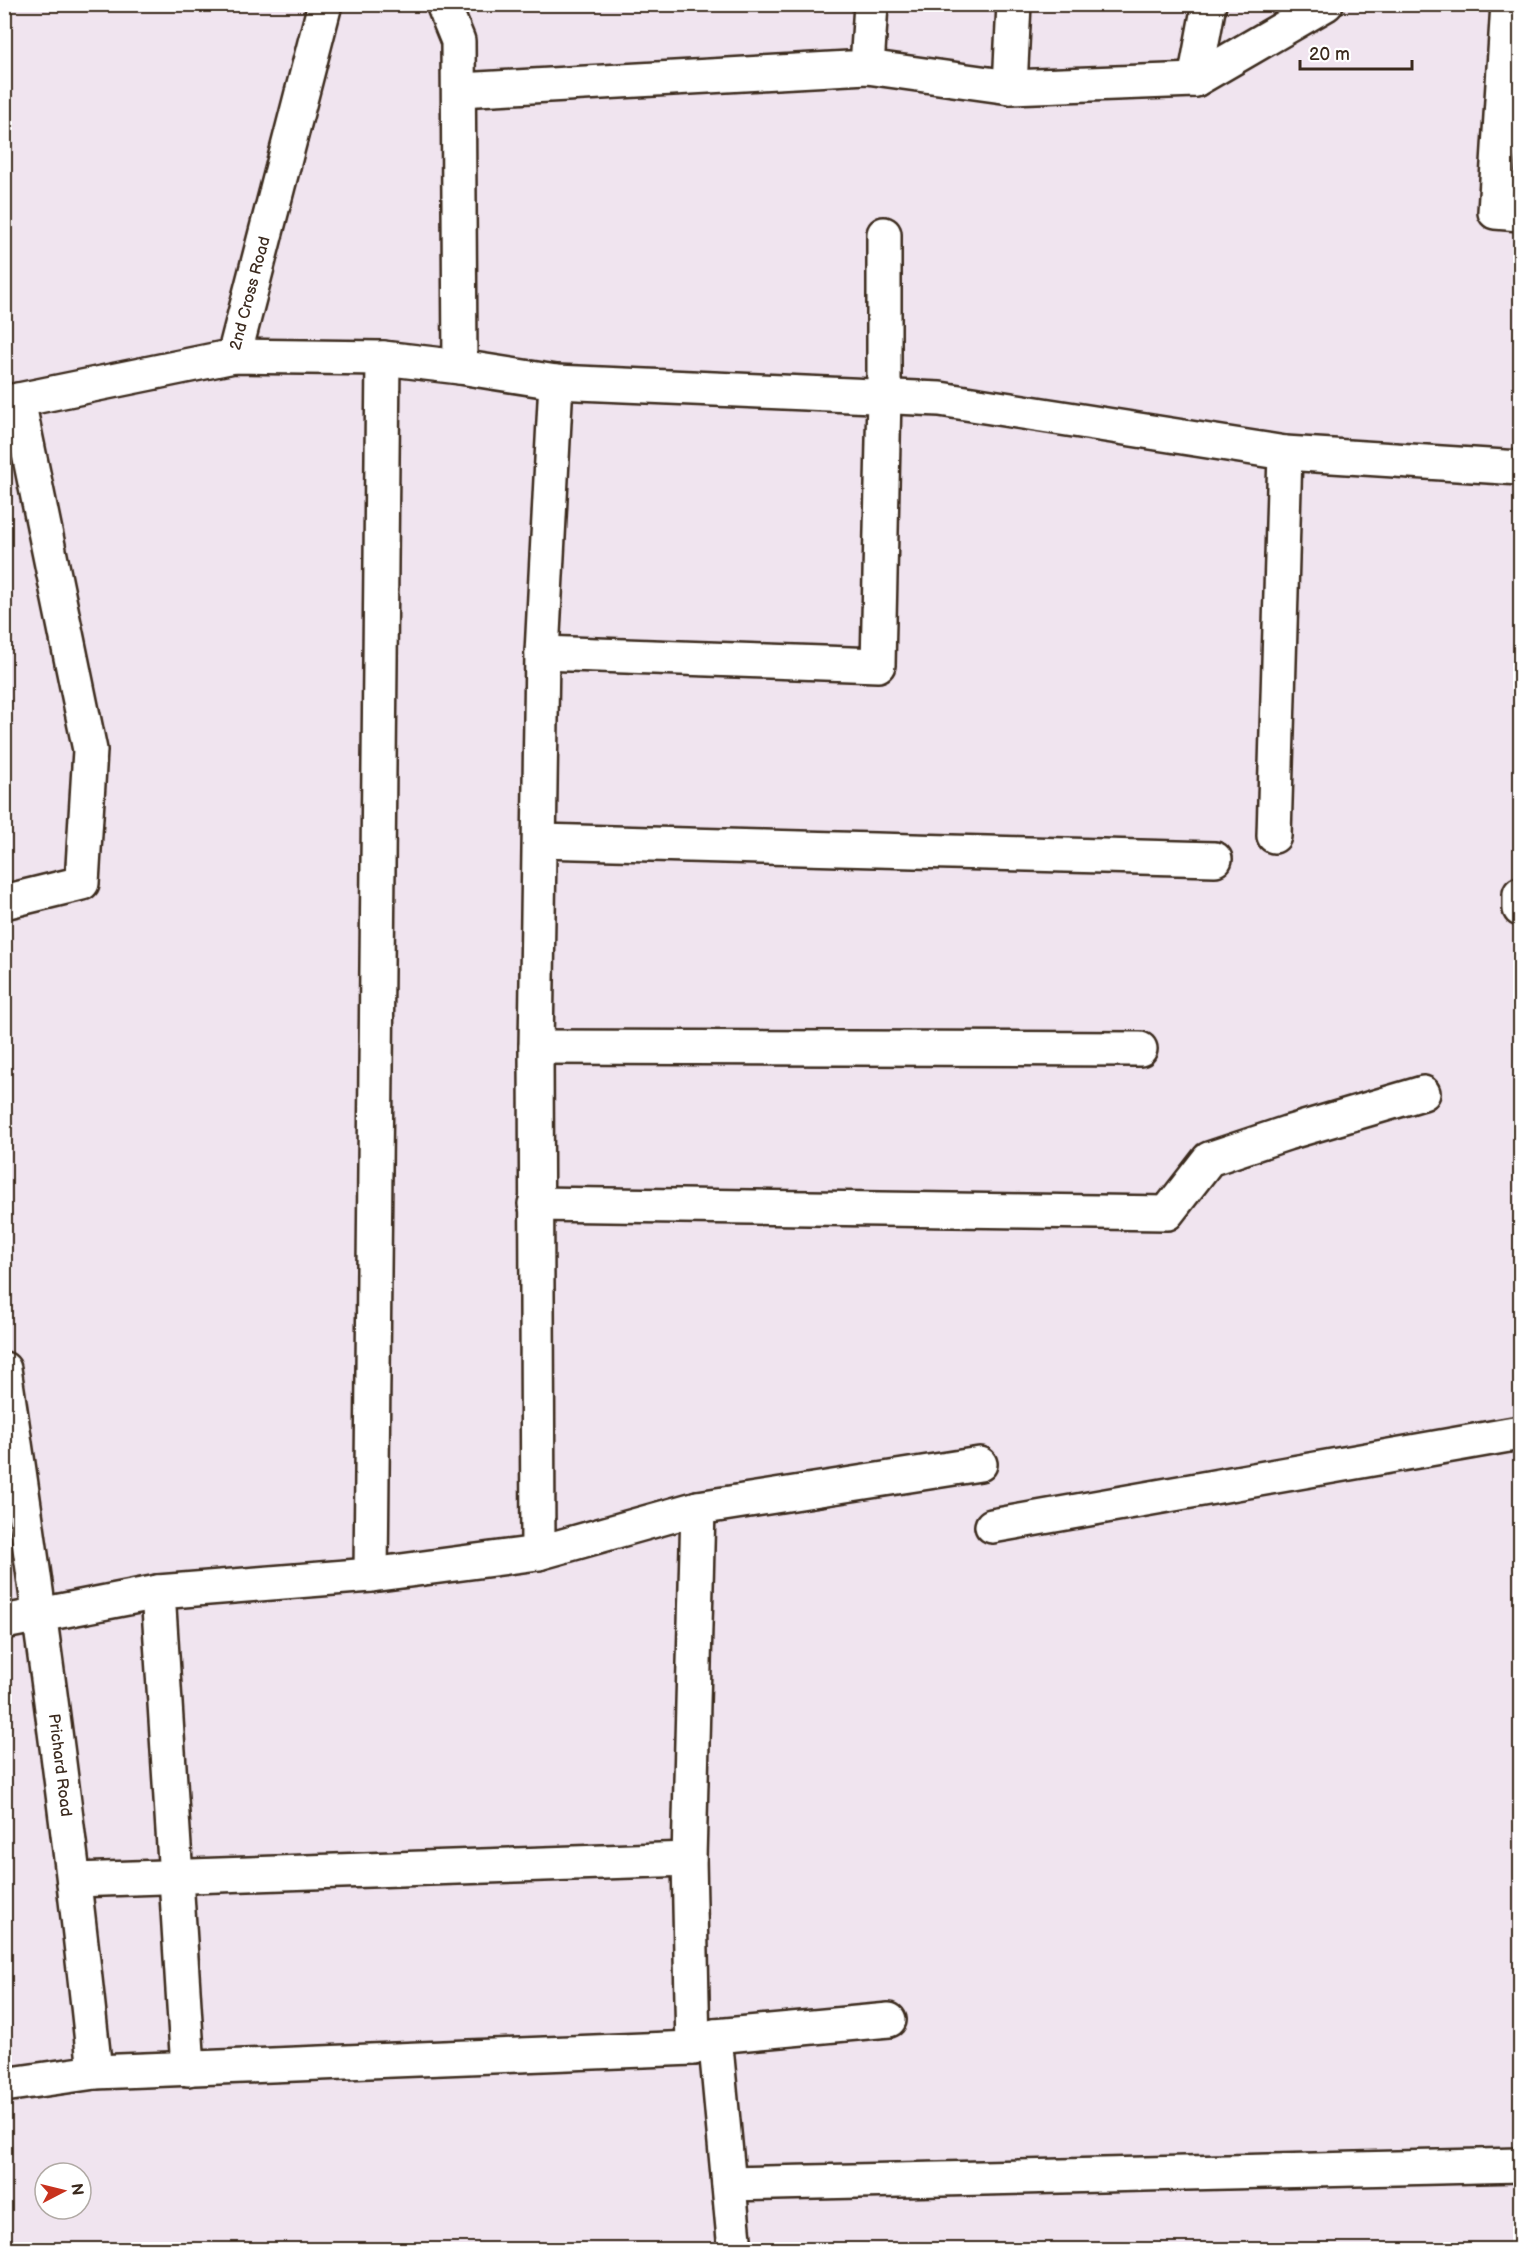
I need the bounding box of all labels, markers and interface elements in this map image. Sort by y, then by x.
scale bar [1300,33,1412,71]
text: 20 m [1309,44,1350,65]
street label: 2nd Cross Road [226,235,275,352]
street label: Prichard Road [44,1713,75,1818]
north arrow [33,2161,93,2221]
text: N [66,2182,87,2196]

